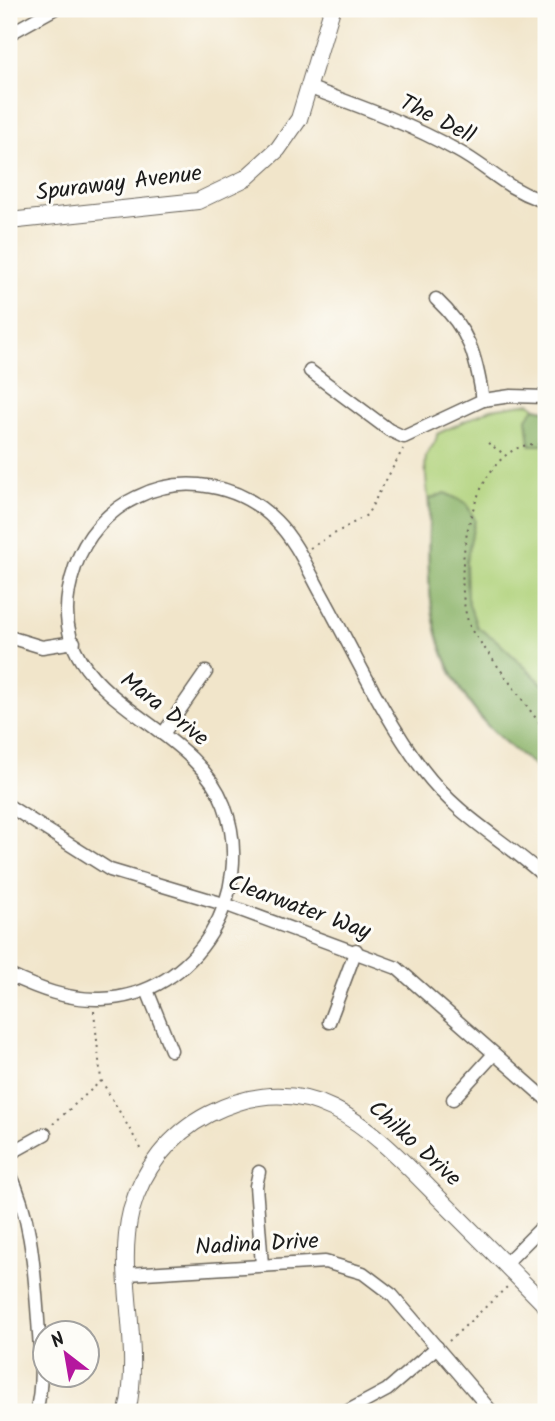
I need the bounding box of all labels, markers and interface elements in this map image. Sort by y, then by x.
street label: The Dell [393,86,481,155]
street label: Spuraway Avenue [34,156,204,212]
street label: Mara Drive [112,664,216,756]
street label: Clearwater Way [222,865,376,951]
street label: Chilko Drive [359,1092,469,1196]
street label: Nadina Drive [194,1224,320,1266]
north arrow [32,1320,102,1390]
text: N [45,1325,71,1357]

